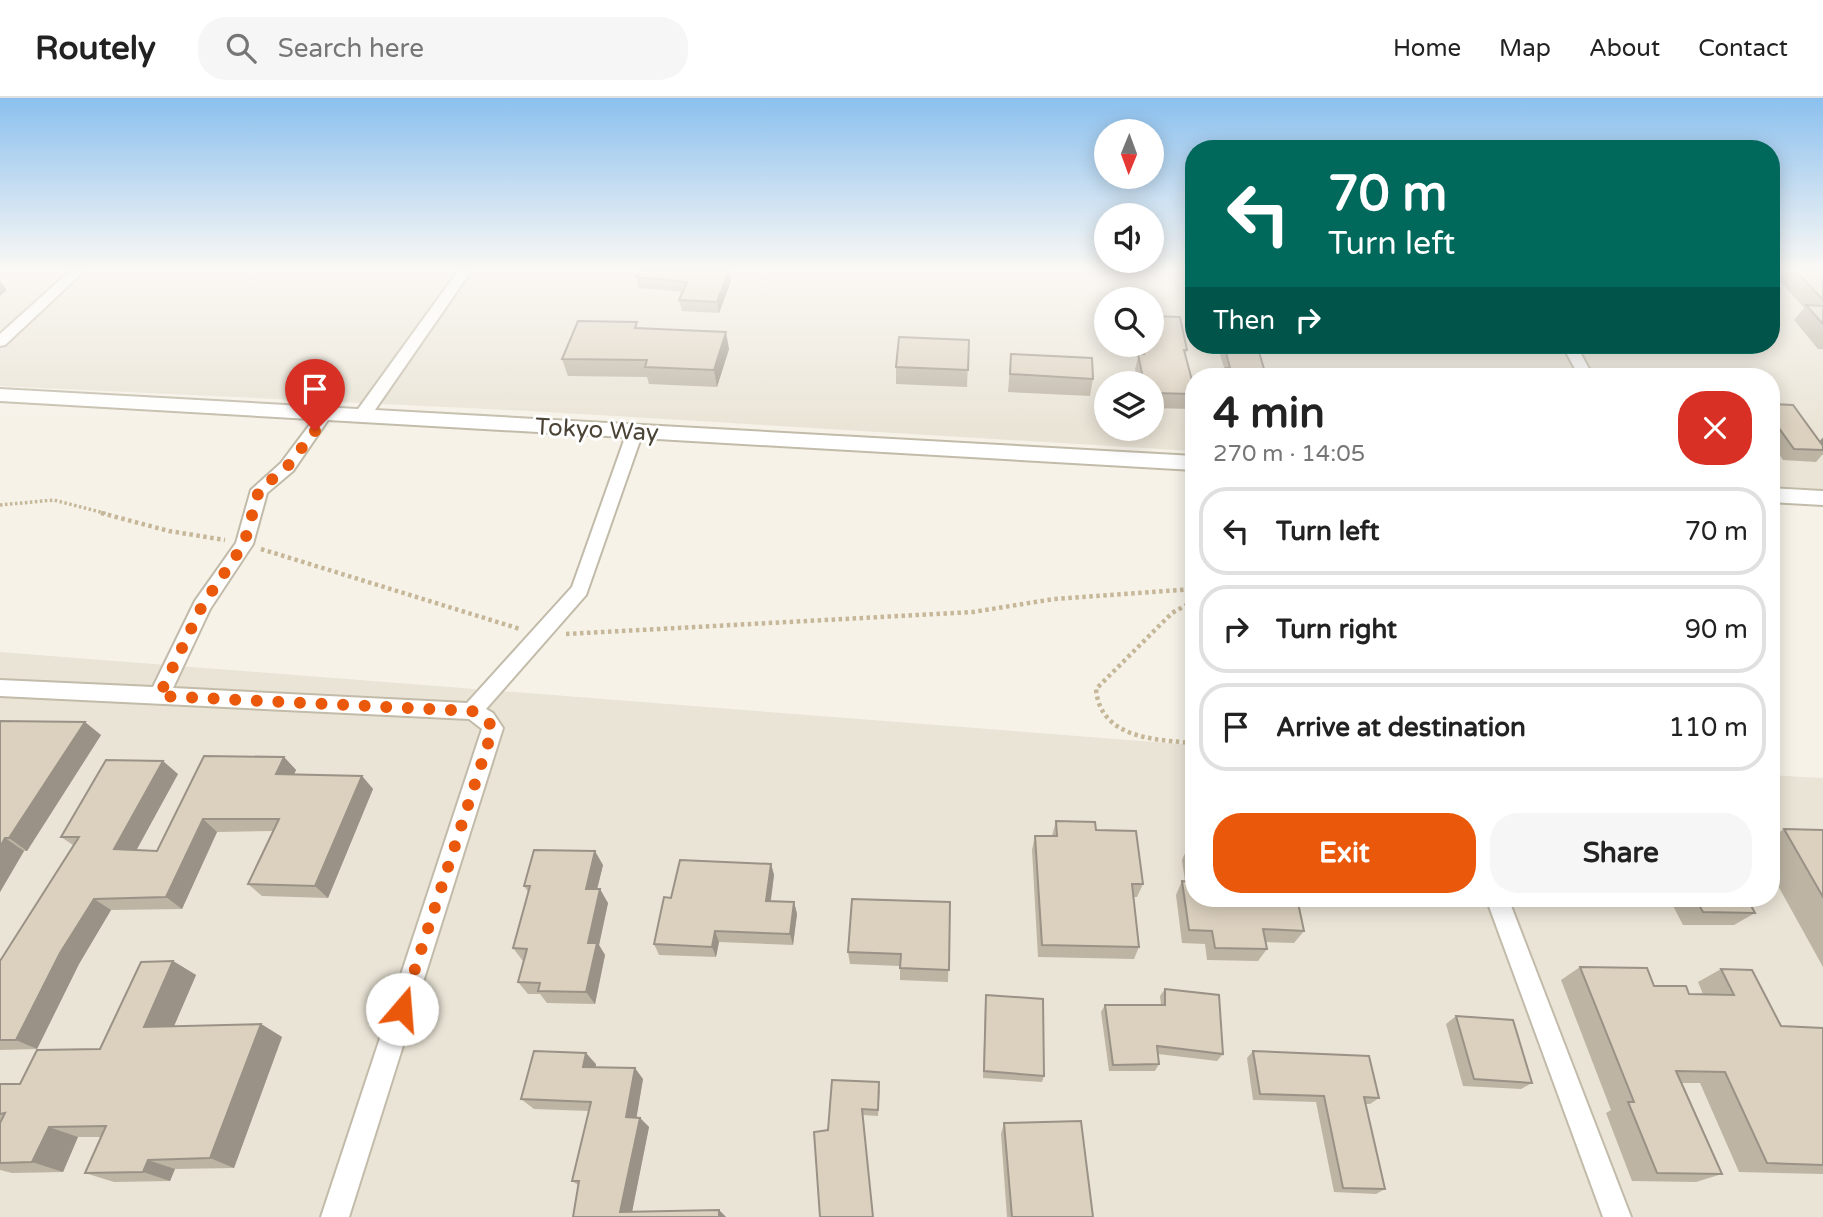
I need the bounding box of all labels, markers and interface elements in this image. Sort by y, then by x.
search box [198,17,688,80]
text: Routely [35,29,156,68]
icon: search [222,29,260,67]
text: Search here [278,33,424,64]
text: Home [1393,34,1461,63]
text: Map [1499,34,1551,63]
text: About [1589,34,1660,63]
text: Contact [1698,34,1788,63]
north arrow [1094,119,1164,189]
map controls [1094,119,1164,441]
text: 70 m [1328,165,1447,224]
icon: left [1213,168,1304,259]
button: sound [1094,203,1164,273]
text: Turn left [1328,225,1455,263]
button: search [1094,287,1164,357]
icon: right [1289,301,1327,339]
text: Then [1213,305,1275,336]
pin [285,359,345,431]
icon: arrive [296,370,334,408]
button: layers [1094,371,1164,441]
text: 4 min [1213,388,1325,439]
button: close [1678,391,1752,465]
street label: Tokyo Way [534,412,660,448]
text: 270 m · 14:05 [1213,440,1365,468]
icon: left [1217,512,1255,550]
text: Turn left [1276,516,1379,547]
text: 70 m [1685,516,1748,547]
icon: right [1217,610,1255,648]
text: Turn right [1276,614,1397,645]
text: 90 m [1685,614,1748,645]
icon: arrive [1217,708,1255,746]
text: Arrive at destination [1276,712,1526,743]
text: 110 m [1668,712,1748,743]
button: Exit [1213,813,1476,893]
button: Share [1490,813,1752,893]
position arrow [365,972,439,1046]

